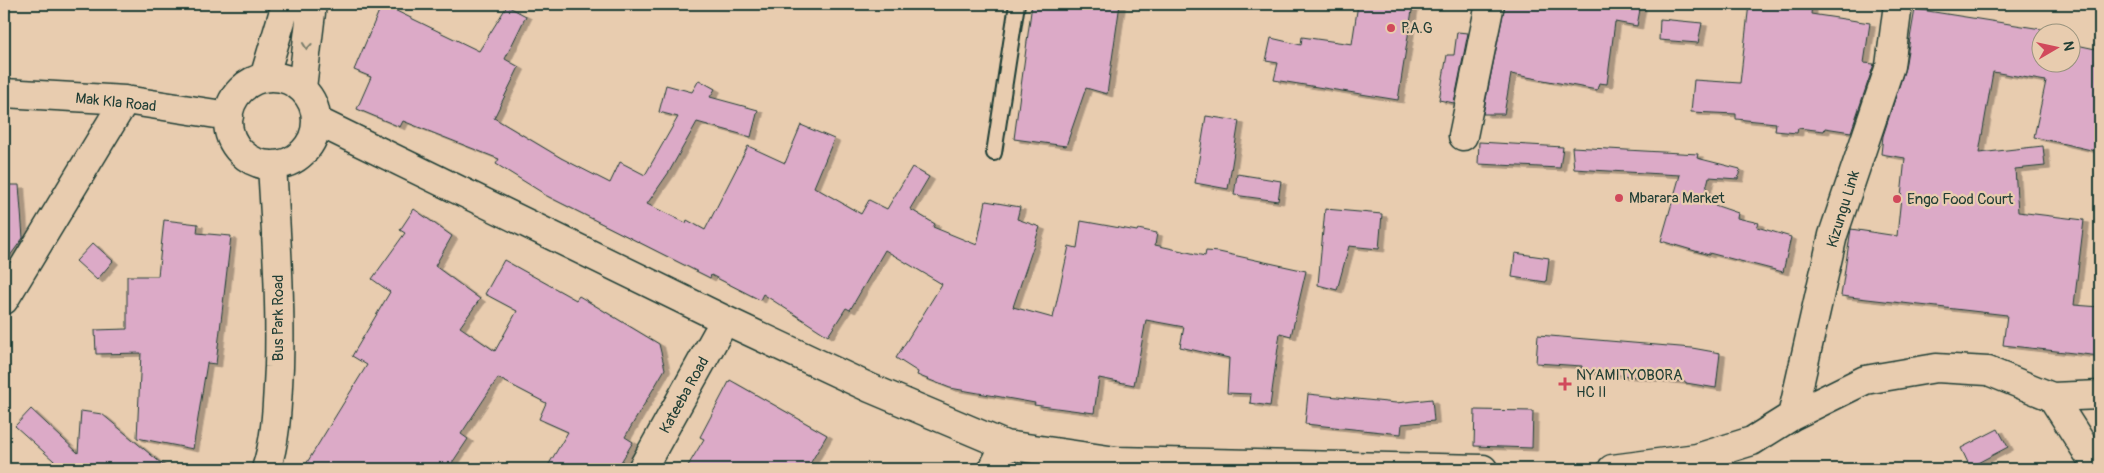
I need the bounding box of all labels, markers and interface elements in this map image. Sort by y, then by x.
place label: P.A.G [1401,19,1433,38]
marker: P.A.G [1385,22,1397,34]
north arrow [2032,22,2082,72]
text: N [2059,40,2077,52]
one-way arrow [302,42,313,50]
street label: Mak Kla Road [75,89,157,116]
street label: Kizungu Link [1823,168,1864,250]
place label: Mbarara Market [1629,189,1726,208]
place label: Engo Food Court [1907,190,2014,209]
marker: Mbarara Market [1613,192,1625,204]
marker: Engo Food Court [1891,193,1903,205]
street label: Bus Park Road [269,275,288,361]
street label: Kateeba Road [656,353,713,437]
place label: NYAMITYOBORA HC II [1576,366,1683,402]
marker: NYAMITYOBORA HC II [1558,377,1572,391]

